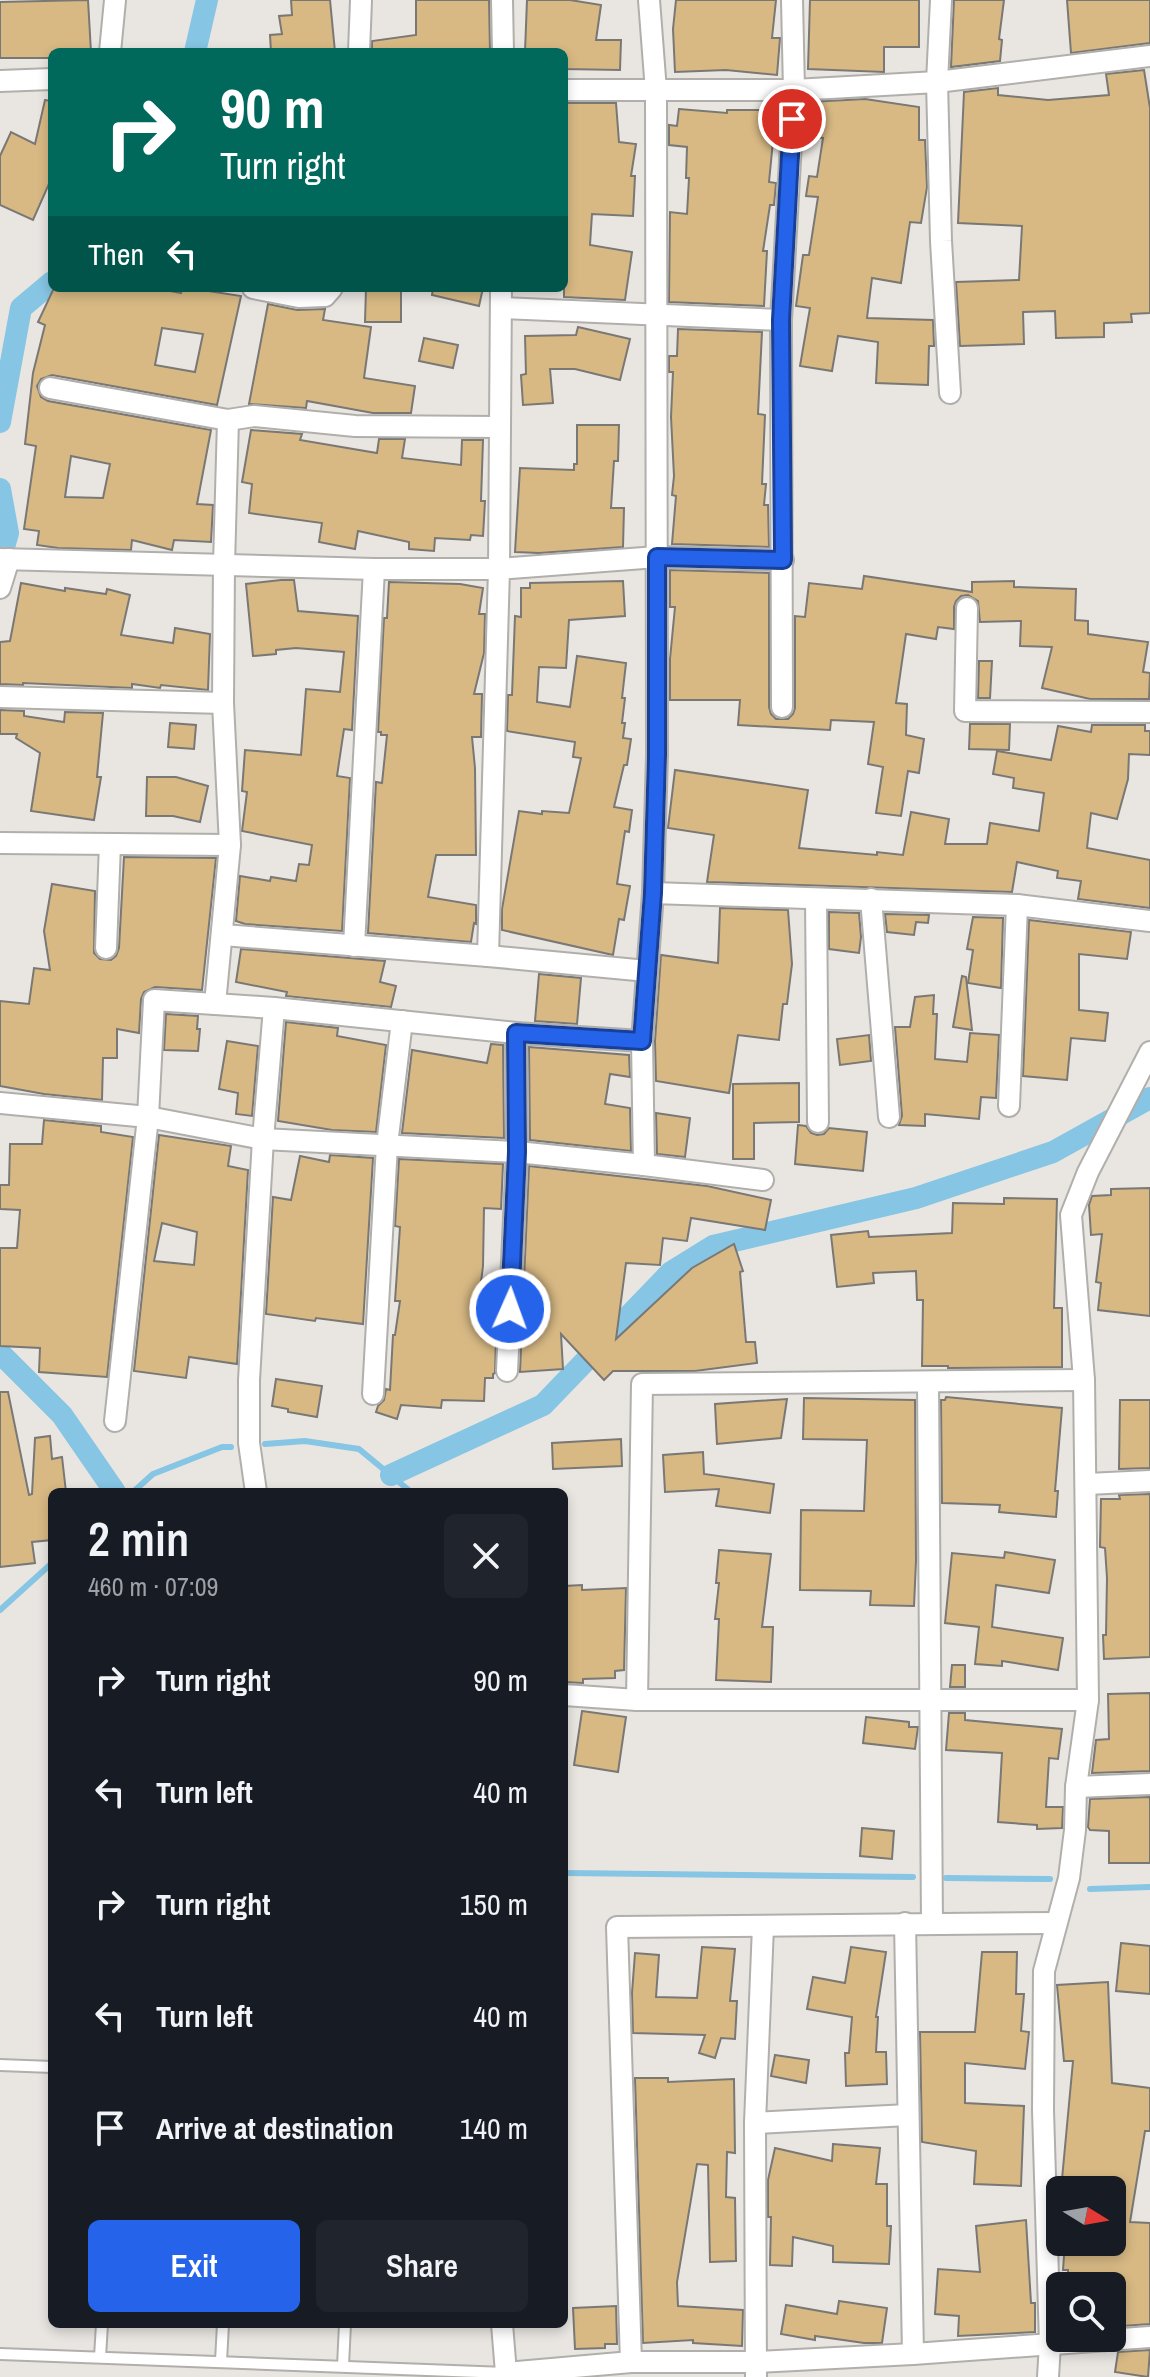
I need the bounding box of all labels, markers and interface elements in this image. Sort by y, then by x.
text: 90 m [220,70,325,145]
icon: right [88,80,192,184]
pin [758,85,826,153]
icon: arrive [770,97,814,141]
text: Turn right [220,142,345,190]
icon: left [160,232,204,276]
text: Then [88,234,144,274]
position arrow [468,1267,552,1351]
text: 2 min [88,1506,189,1571]
button: close [444,1514,528,1598]
text: 460 m · 07:09 [88,1569,218,1604]
icon: right [88,1658,132,1702]
text: Turn right [156,1660,270,1700]
text: 90 m [473,1660,528,1700]
icon: left [88,1770,132,1814]
text: Turn left [156,1772,253,1812]
text: 40 m [473,1772,528,1812]
icon: right [88,1882,132,1926]
text: Turn right [156,1884,270,1924]
text: 150 m [460,1884,528,1924]
icon: left [88,1994,132,2038]
text: Turn left [156,1996,253,2036]
text: 40 m [473,1996,528,2036]
icon: arrive [88,2106,132,2150]
text: Arrive at destination [156,2108,394,2148]
text: 140 m [460,2108,528,2148]
north arrow [1046,2176,1126,2256]
map controls [1046,2176,1126,2352]
button: Exit [88,2220,300,2312]
button: Share [316,2220,528,2312]
button: search [1046,2272,1126,2352]

